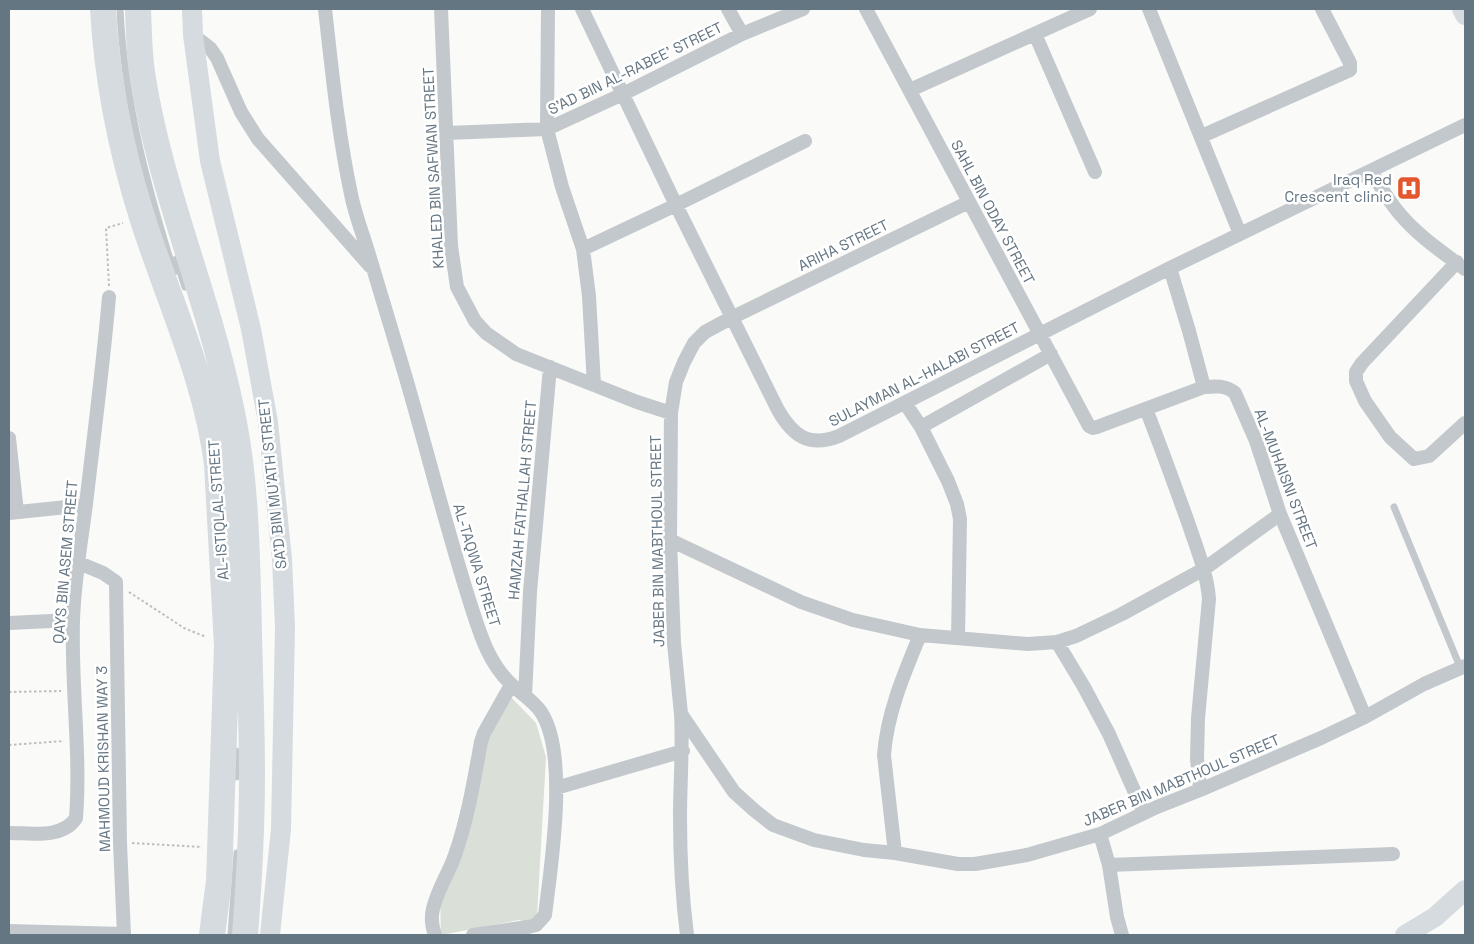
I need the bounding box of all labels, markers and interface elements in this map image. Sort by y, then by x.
street label: S'AD BIN AL-RABEE' STREET [545,17,726,119]
street label: KHALED BIN SAFWAN STREET [418,67,448,269]
street label: SAHL BIN ODAY STREET [947,137,1039,288]
place label: Iraq Red Crescent clinic [1284,170,1392,206]
hospital icon: Iraq Red Crescent clinic [1396,175,1422,201]
street label: ARIHA STREET [795,215,891,275]
street label: SULAYMAN AL-HALABI STREET [825,317,1023,431]
street label: SA'D BIN MU'ATH STREET [254,398,290,570]
street label: HAMZAH FATHALLAH STREET [504,399,540,601]
street label: AL-MUHAISNI STREET [1250,406,1322,552]
street label: JABER BIN MABTHOUL STREET [646,435,668,647]
street label: AL-ISTIQLAL STREET [204,439,232,581]
street label: QAYS BIN ASEM STREET [48,479,82,644]
street label: AL-TAQWA STREET [449,501,505,629]
street label: MAHMOUD KRISHAN WAY 3 [92,666,114,852]
street label: JABER BIN MABTHOUL STREET [1080,730,1283,830]

